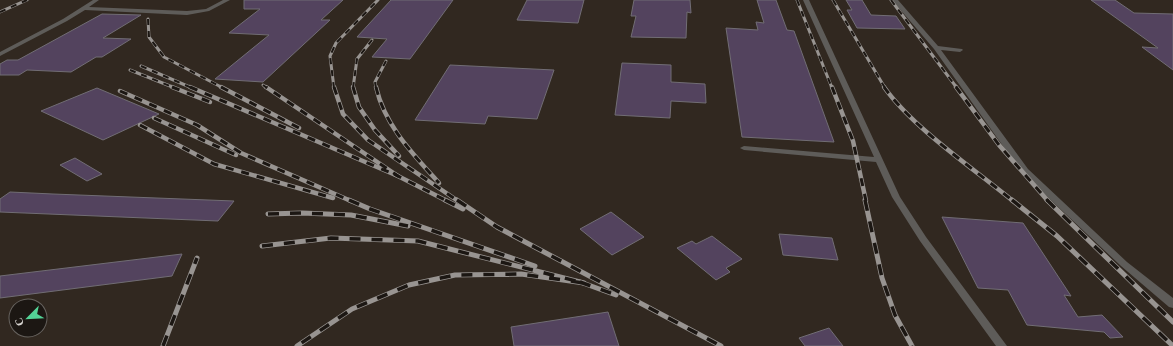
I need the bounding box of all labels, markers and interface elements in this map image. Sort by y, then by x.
north arrow [8,298,48,338]
text: С [12,316,26,328]

